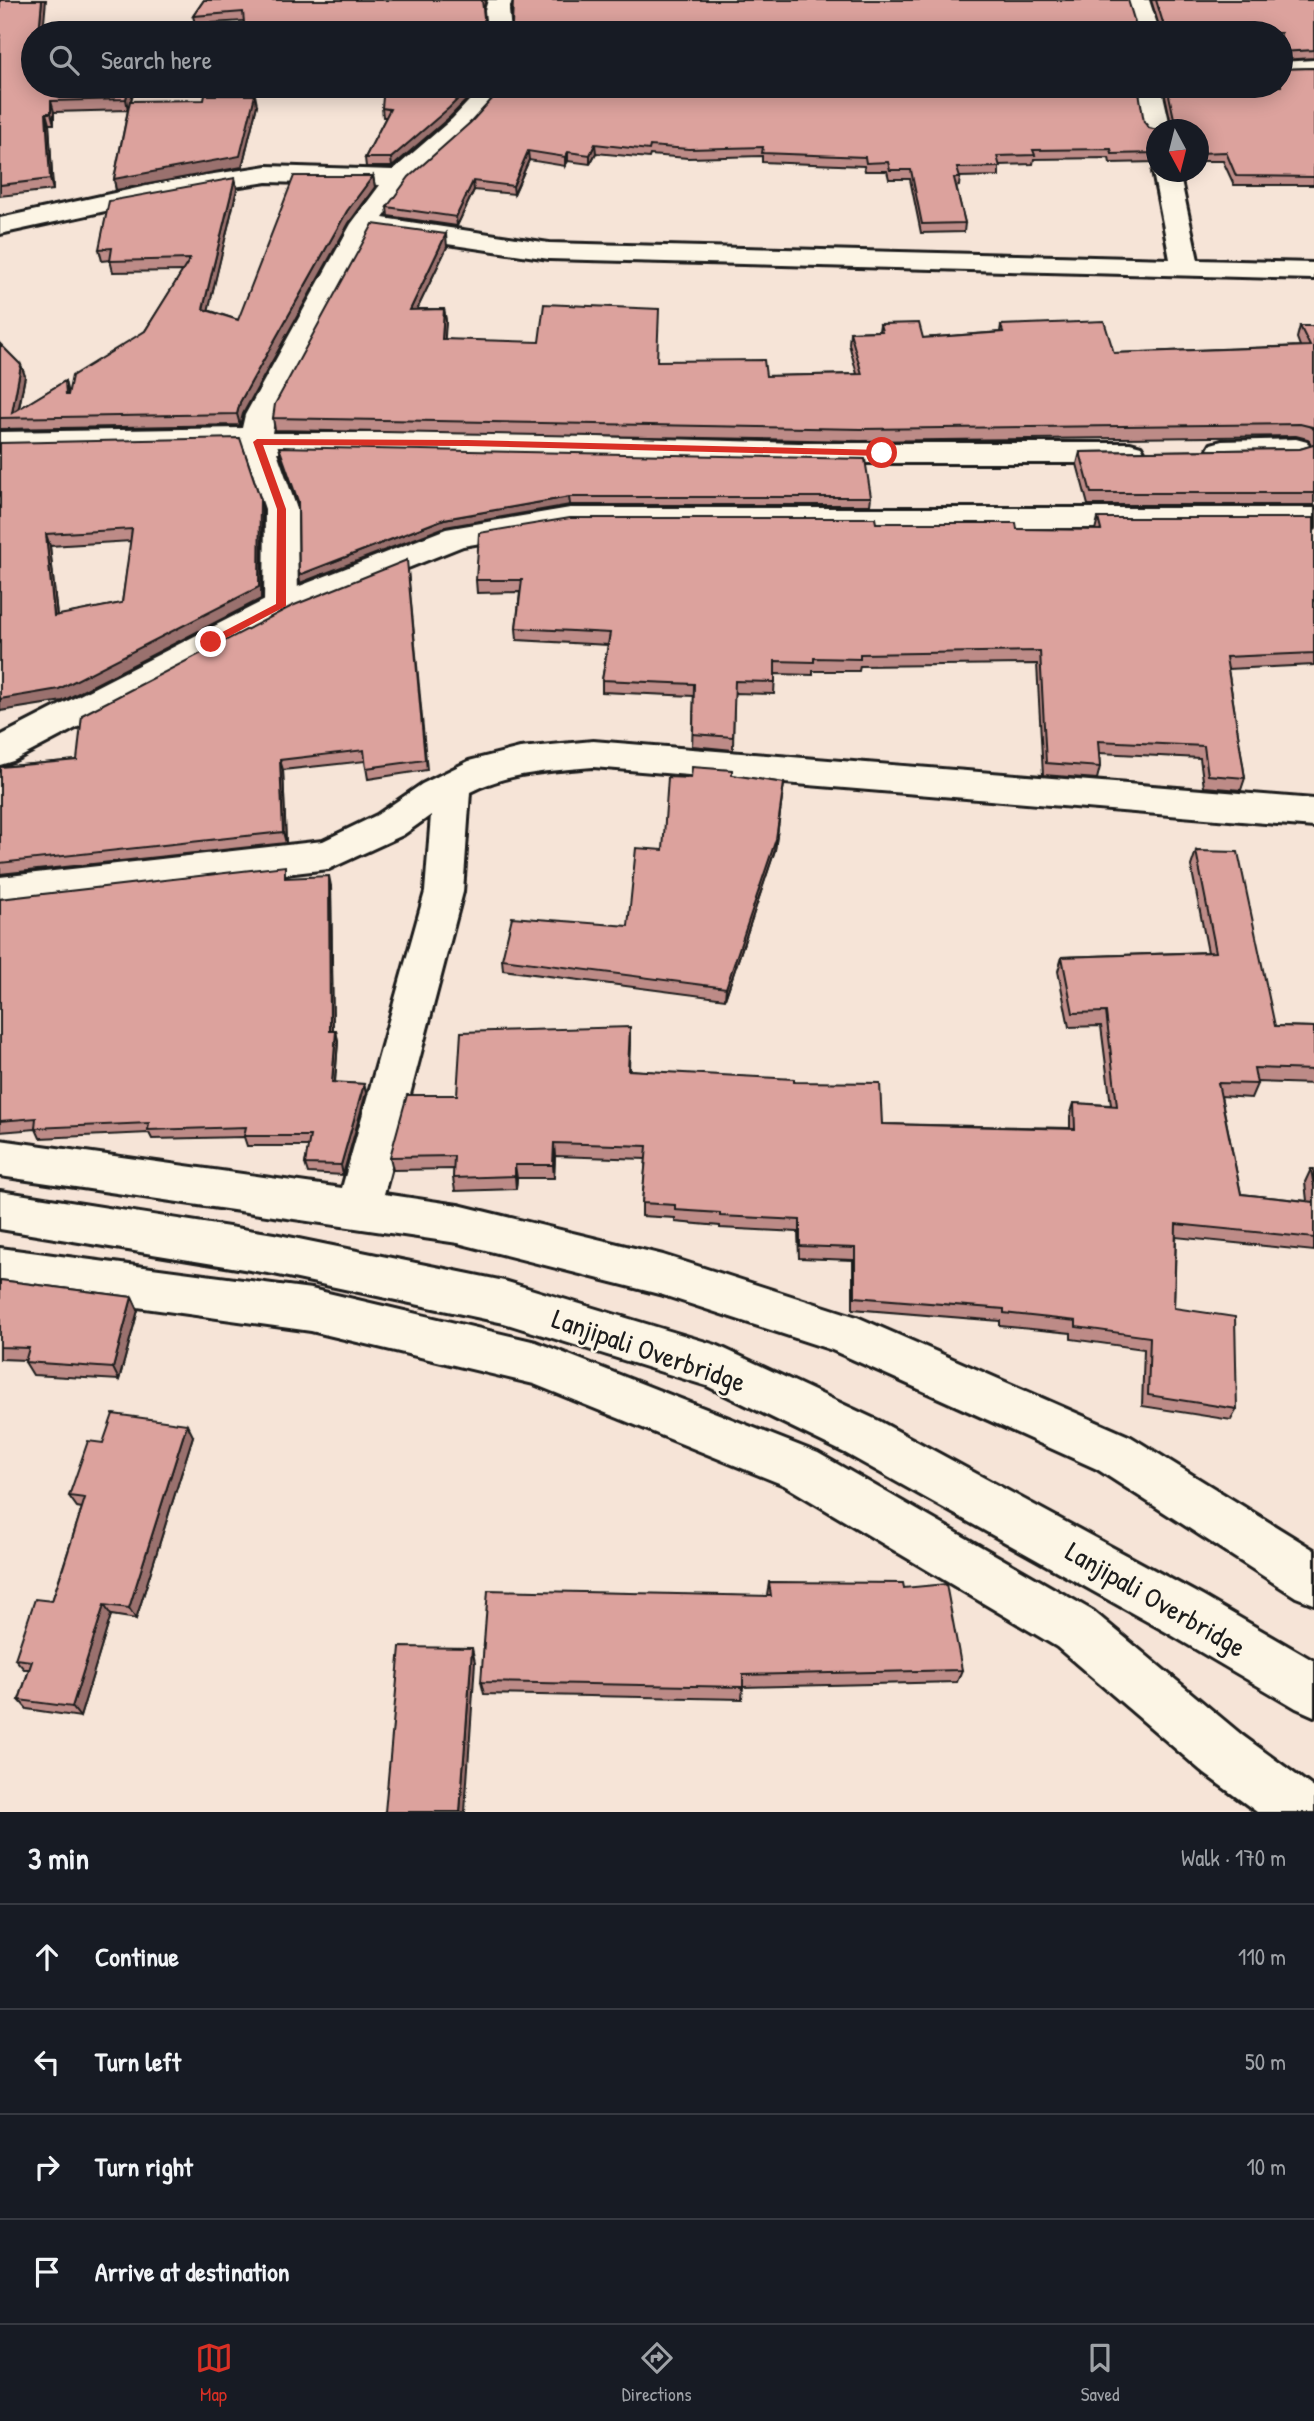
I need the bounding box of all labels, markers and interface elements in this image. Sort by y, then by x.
search box [21,21,1293,98]
icon: search [45,41,83,79]
text: Search here [101,42,212,77]
north arrow [1146,119,1209,182]
route start [866,437,897,468]
route end [195,626,226,657]
street label: Lanjipali Overbridge [547,1299,751,1401]
street label: Lanjipali Overbridge [1059,1532,1253,1666]
text: 3 min [28,1838,89,1878]
text: Walk · 170 m [1181,1842,1286,1873]
icon: ahead [28,1938,66,1976]
text: Continue [95,1939,179,1974]
text: 110 m [1238,1941,1286,1972]
icon: left [28,2043,66,2081]
text: Turn left [95,2044,181,2079]
text: 50 m [1245,2046,1286,2077]
icon: right [28,2148,66,2186]
text: Turn right [95,2149,193,2184]
text: 10 m [1246,2151,1286,2182]
icon: arrive [28,2253,66,2291]
text: Arrive at destination [95,2254,290,2289]
tab: Map [195,2339,233,2407]
tab: Directions [622,2339,692,2407]
tab: Saved [1081,2339,1119,2407]

